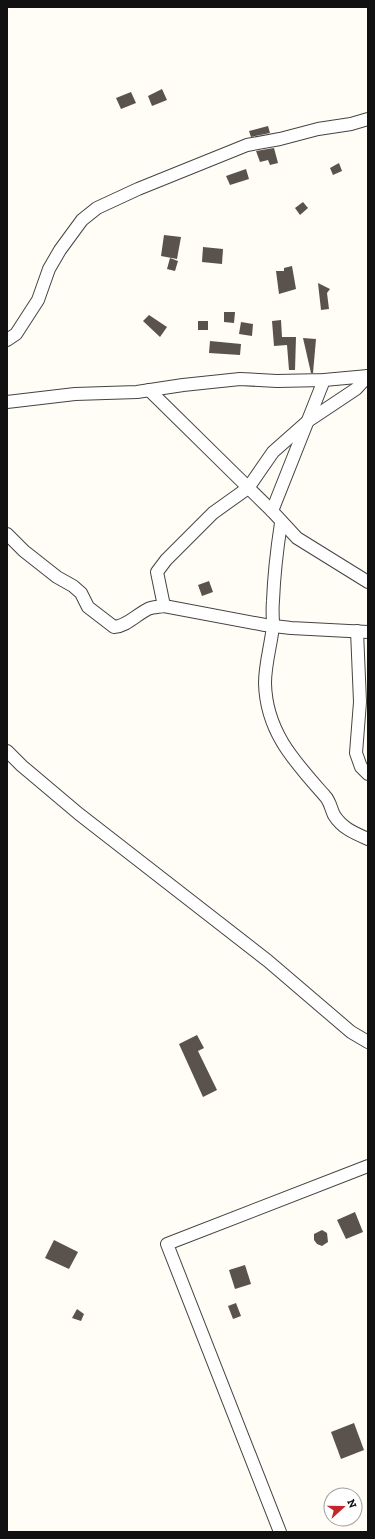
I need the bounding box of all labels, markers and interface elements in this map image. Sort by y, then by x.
north arrow [323,1487,363,1527]
text: N [344,1497,360,1510]

